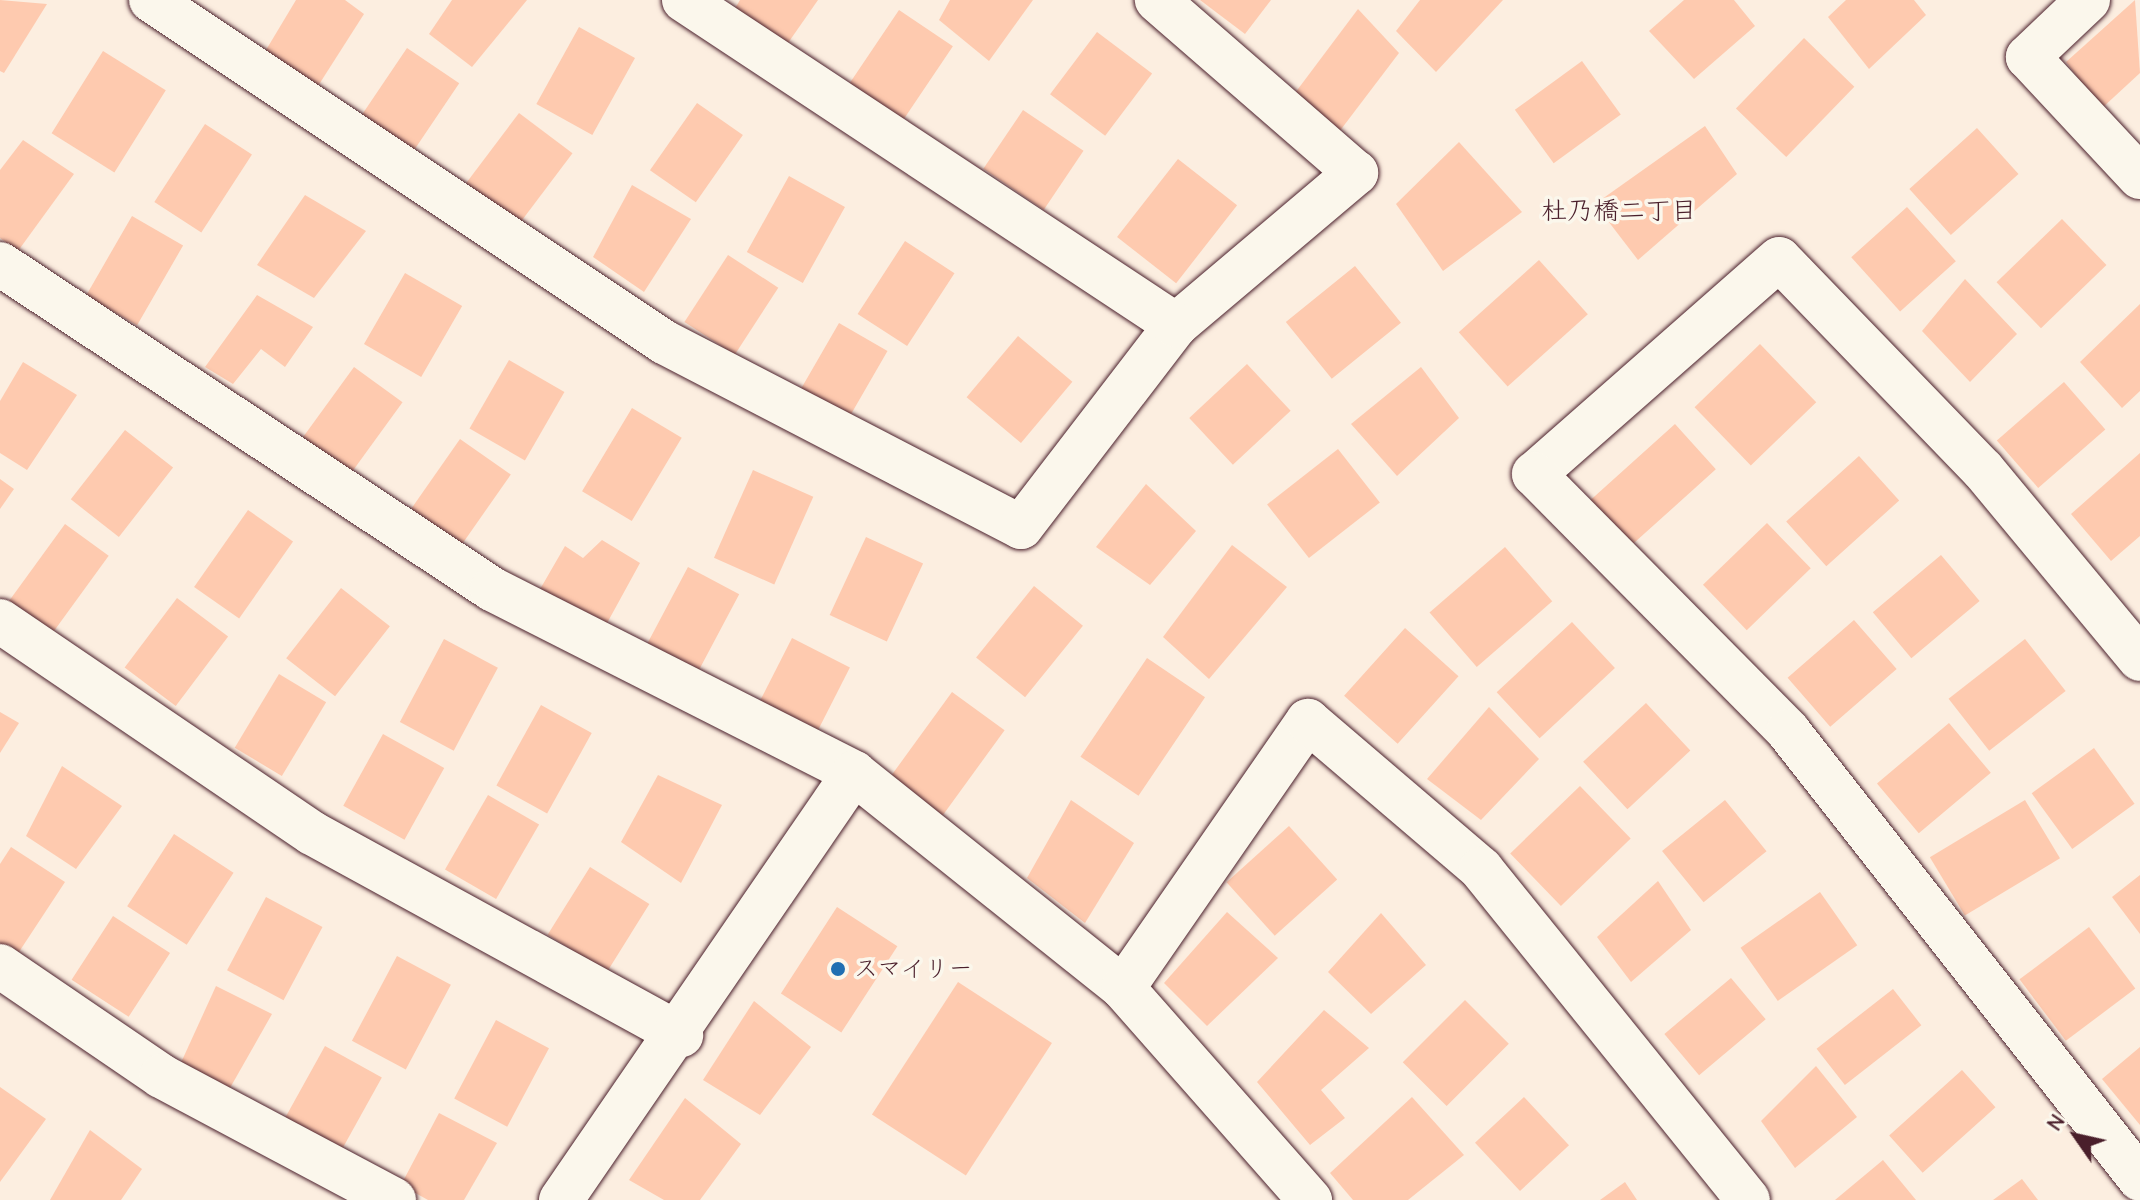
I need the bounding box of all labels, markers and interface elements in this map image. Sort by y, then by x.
district label: 杜乃橋二丁目 [1541,196,1697,228]
place label: スマイリー [854,955,974,983]
marker: スマイリー [829,960,847,978]
north arrow [2036,1096,2116,1176]
text: N [2041,1109,2071,1136]

